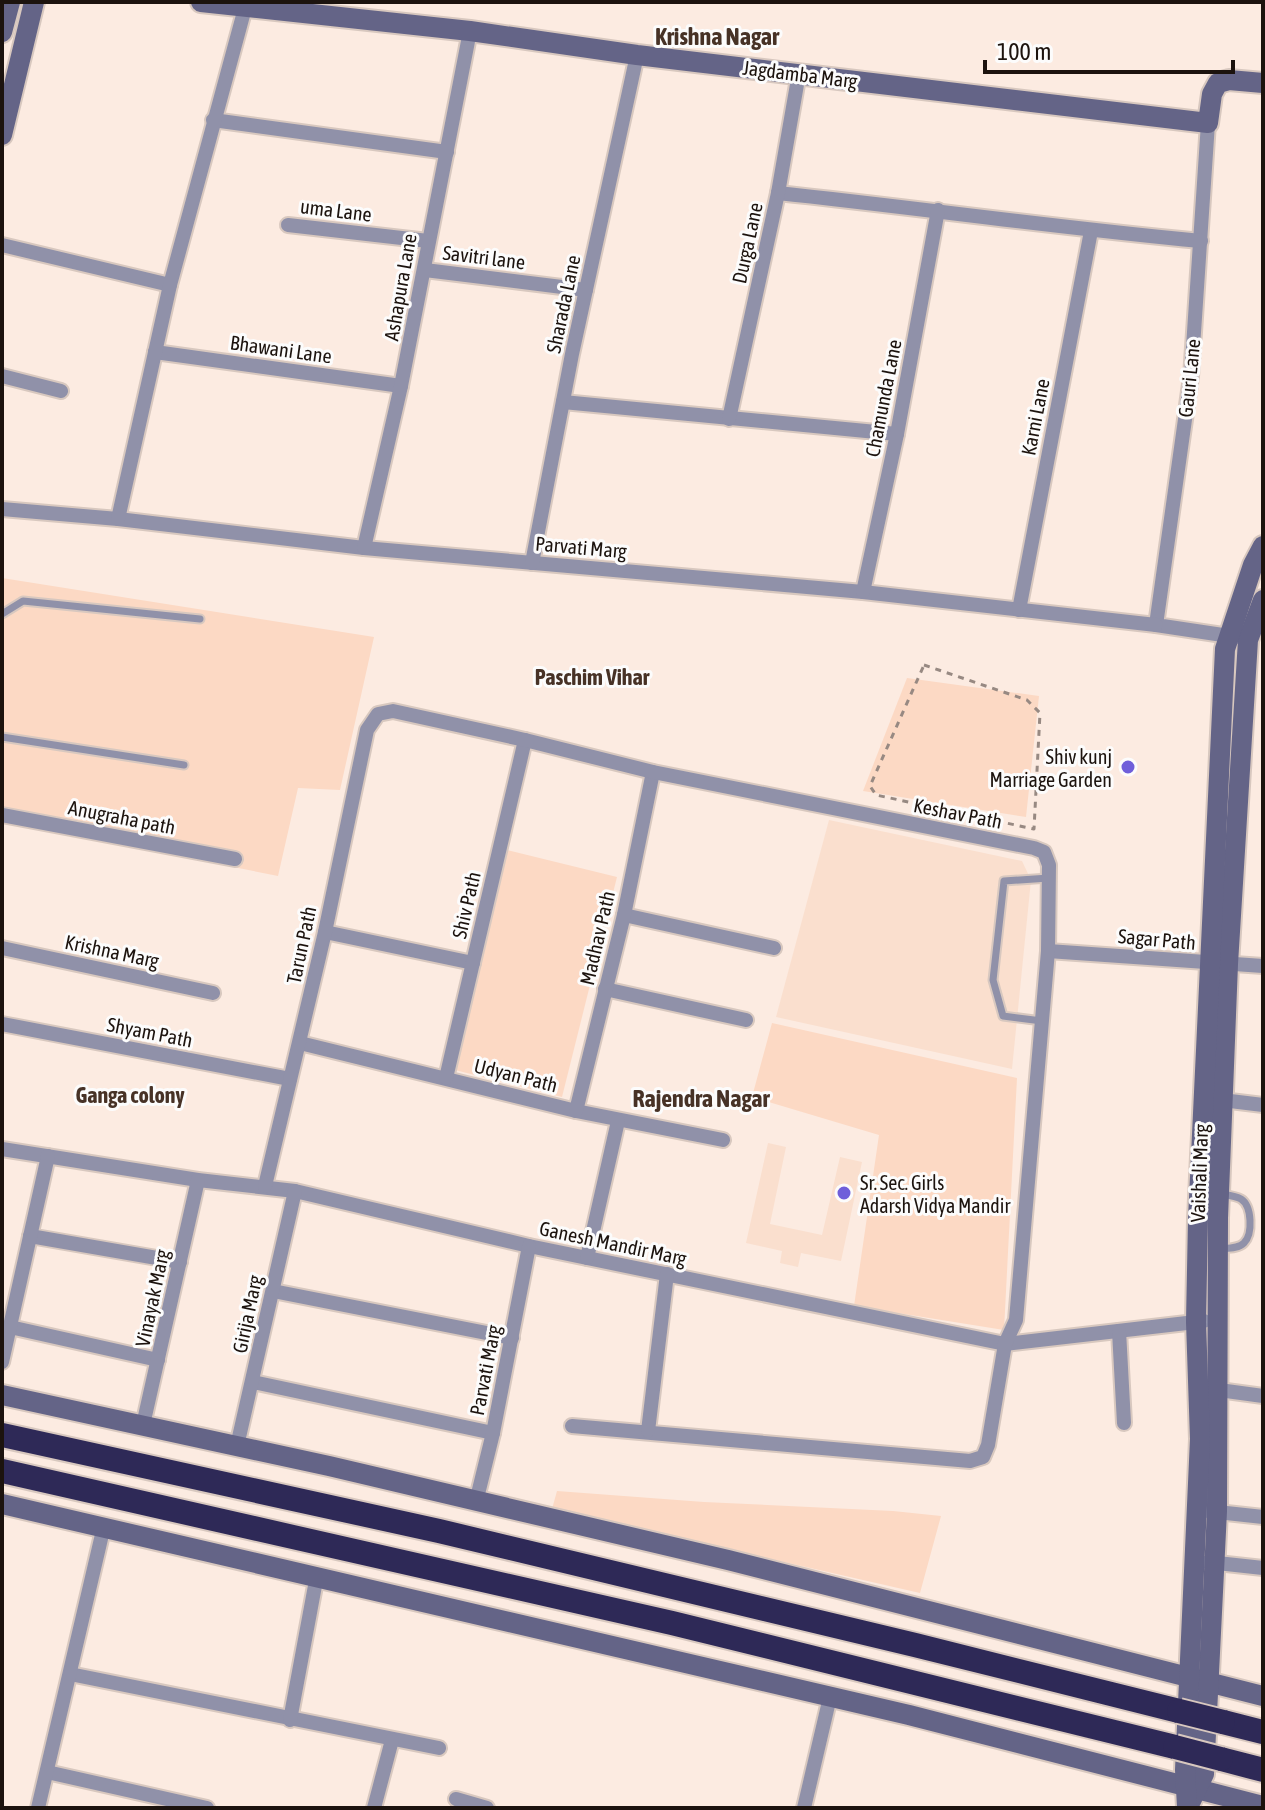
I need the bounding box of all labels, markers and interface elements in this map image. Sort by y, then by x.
district label: Krishna Nagar [655,23,780,50]
scale bar [985,24,1233,74]
text: 100 m [997,38,1051,65]
street label: Jagdamba Marg [741,56,859,92]
street label: uma Lane [299,194,373,226]
street label: Durga Lane [727,200,767,286]
street label: Ashapura Lane [379,232,421,342]
street label: Savitri lane [441,241,527,273]
street label: Sharada Lane [541,253,585,355]
street label: Bhawani Lane [229,330,333,368]
street label: Chamunda Lane [860,337,906,459]
street label: Gauri Lane [1173,338,1205,418]
street label: Karni Lane [1016,377,1054,457]
street label: Parvati Marg [534,532,628,562]
district label: Paschim Vihar [535,664,650,690]
place label: Shiv kunj Marriage Garden [990,745,1112,791]
marker: Shiv kunj Marriage Garden [1119,758,1137,776]
street label: Keshav Path [912,793,1004,833]
street label: Anugraha path [67,795,177,839]
street label: Shiv Path [447,869,485,941]
street label: Madhav Path [575,888,619,988]
street label: Tarun Path [282,904,320,986]
street label: Sagar Path [1117,924,1197,954]
street label: Krishna Marg [63,930,161,972]
street label: Shyam Path [105,1012,195,1052]
street label: Udyan Path [472,1054,560,1096]
district label: Ganga colony [76,1082,185,1108]
district label: Rajendra Nagar [632,1085,770,1112]
street label: Vaishali Marg [1186,1123,1212,1223]
place label: Sr. Sec. Girls Adarsh Vidya Mandir [860,1171,1011,1217]
marker: Sr. Sec. Girls Adarsh Vidya Mandir [835,1184,853,1202]
street label: Ganesh Mandir Marg [537,1216,689,1270]
street label: Vinayak Marg [130,1247,174,1349]
street label: Girija Marg [228,1273,267,1355]
street label: Parvati Marg [465,1322,505,1417]

